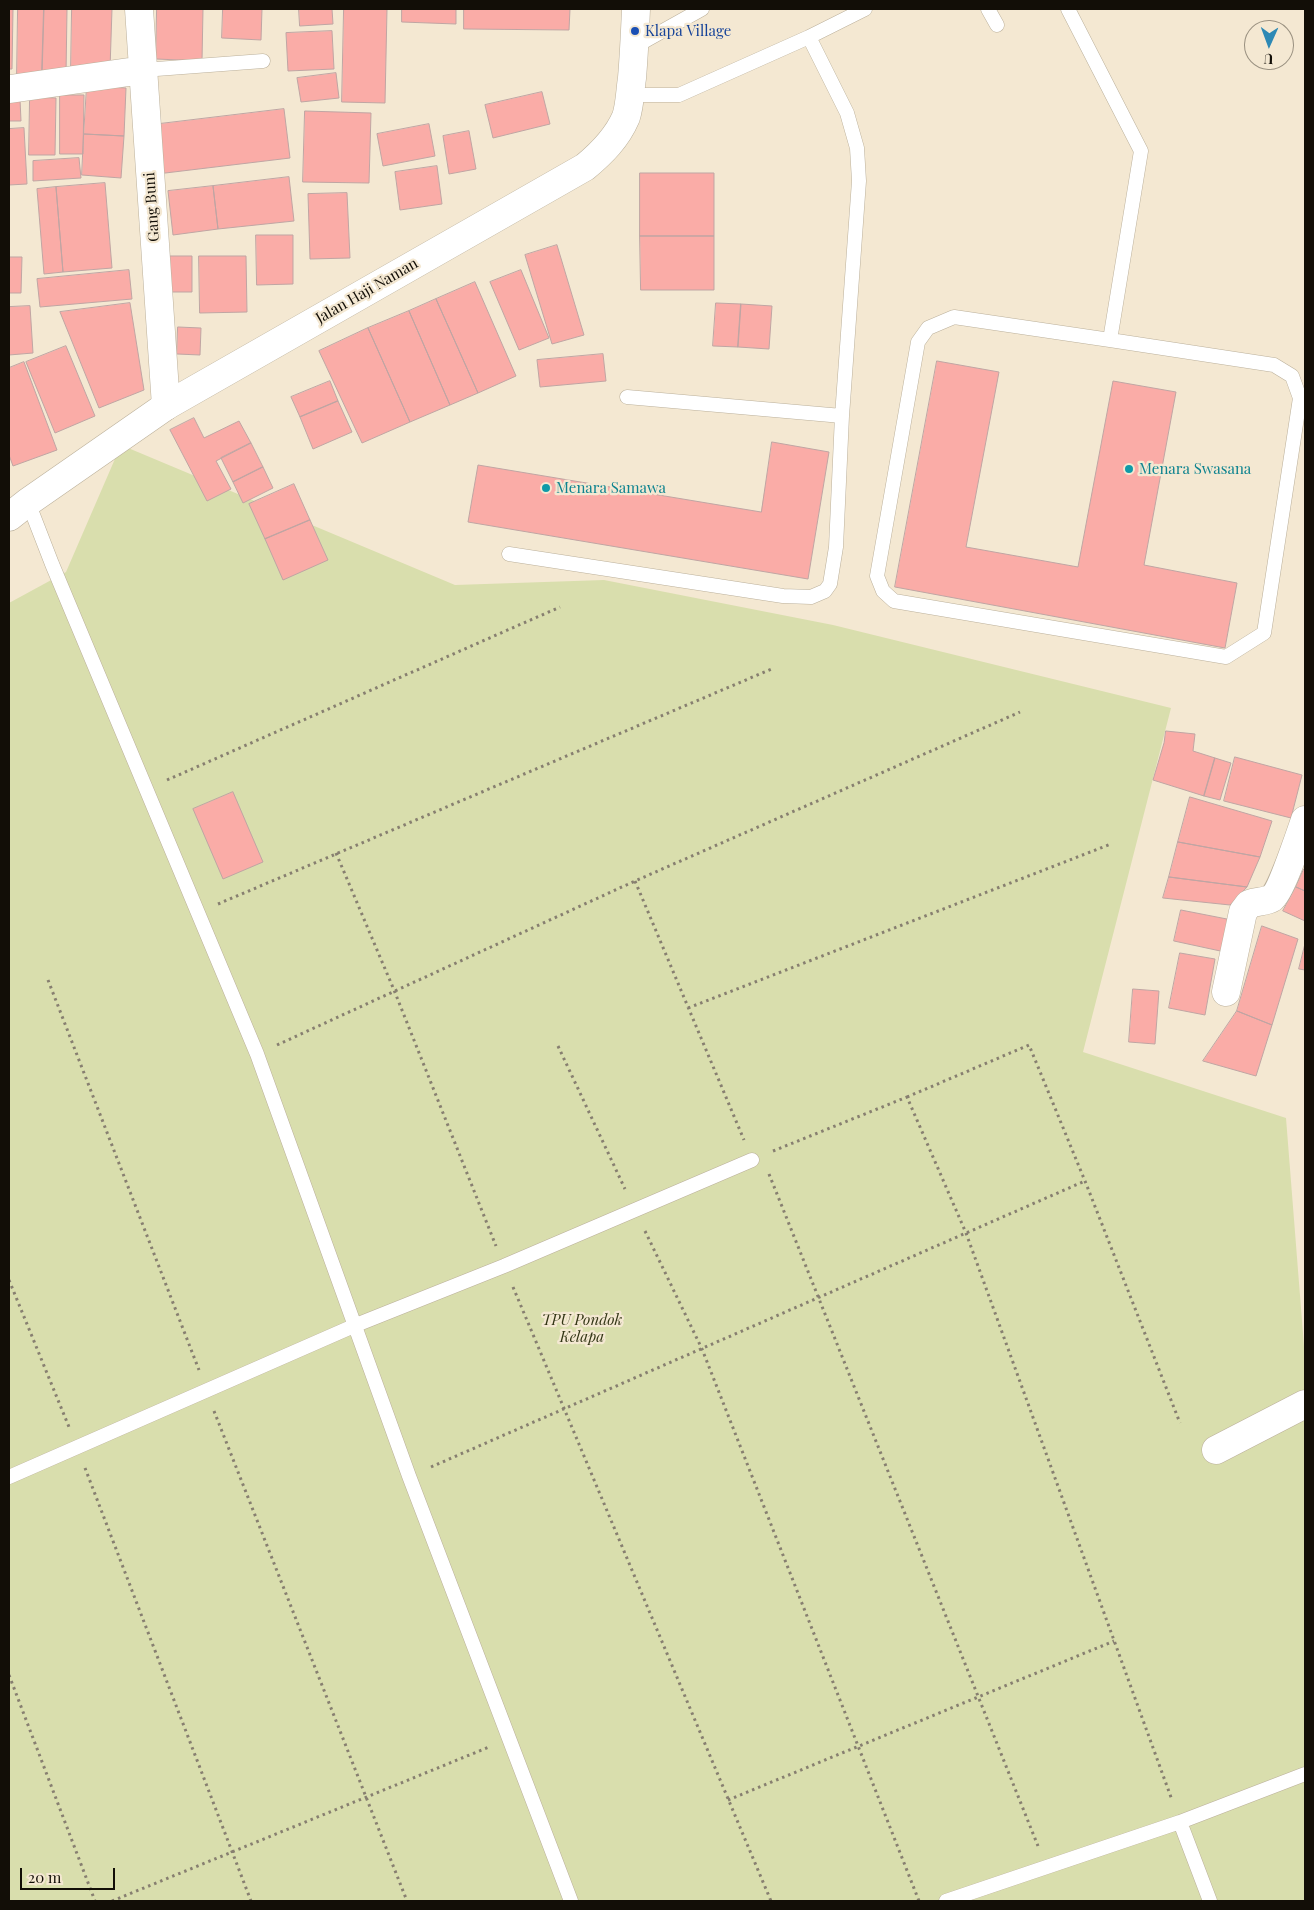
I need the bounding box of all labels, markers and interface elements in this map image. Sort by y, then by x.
north arrow [1244,20,1294,70]
place label: Klapa Village [645,22,731,40]
marker: Klapa Village [629,25,641,37]
text: U [1263,50,1274,69]
street label: Gang Buni [141,172,163,242]
street label: Jalan Haji Naman [313,254,421,328]
place label: Menara Swasana [1139,460,1251,478]
marker: Menara Swasana [1123,463,1135,475]
place label: Menara Samawa [556,479,666,497]
marker: Menara Samawa [540,482,552,494]
park label: TPU Pondok Kelapa [542,1311,622,1346]
scale bar [22,1858,118,1890]
text: 20 m [28,1867,61,1887]

